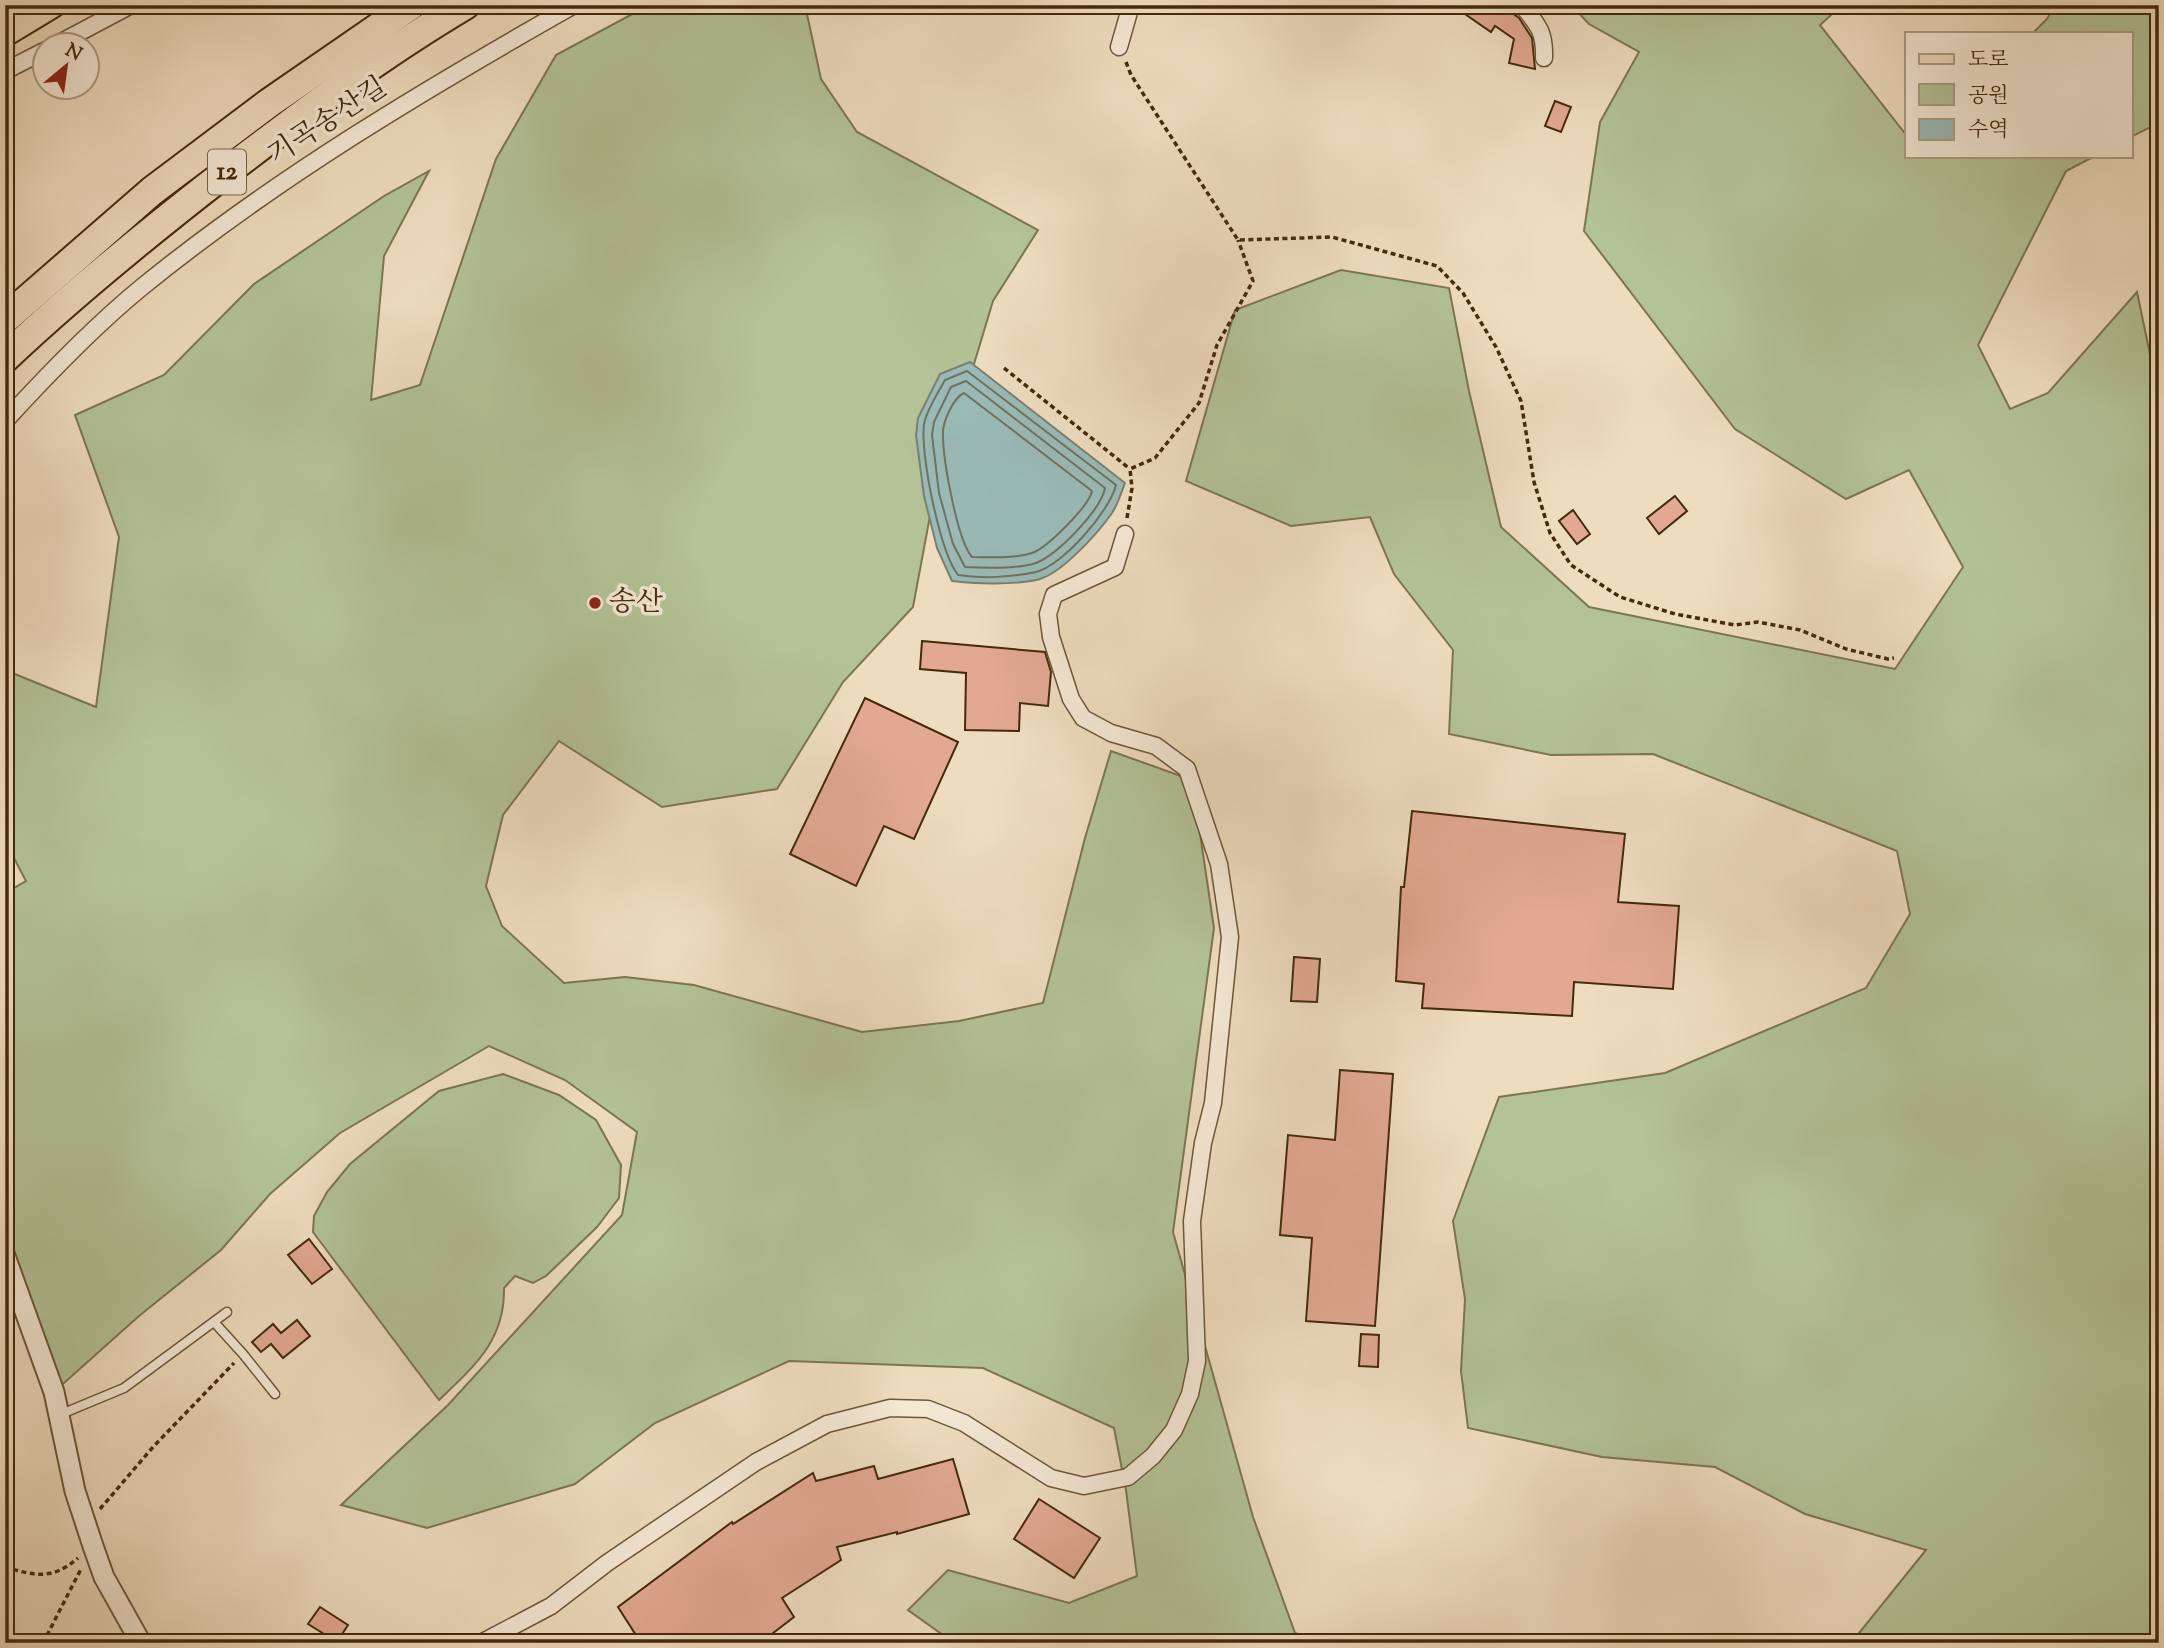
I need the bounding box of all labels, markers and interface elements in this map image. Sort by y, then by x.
north arrow [32,32,102,102]
legend [1905,32,2132,158]
text: N [60,38,86,69]
text: 도로 [1968,46,2009,76]
street label: 기곡송산길 [260,68,396,176]
text: 공원 [1968,82,2009,112]
text: 수역 [1968,116,2009,146]
road number: 12 [208,150,246,195]
place label: 송산 [609,583,663,623]
marker: 송산 [587,595,603,611]

